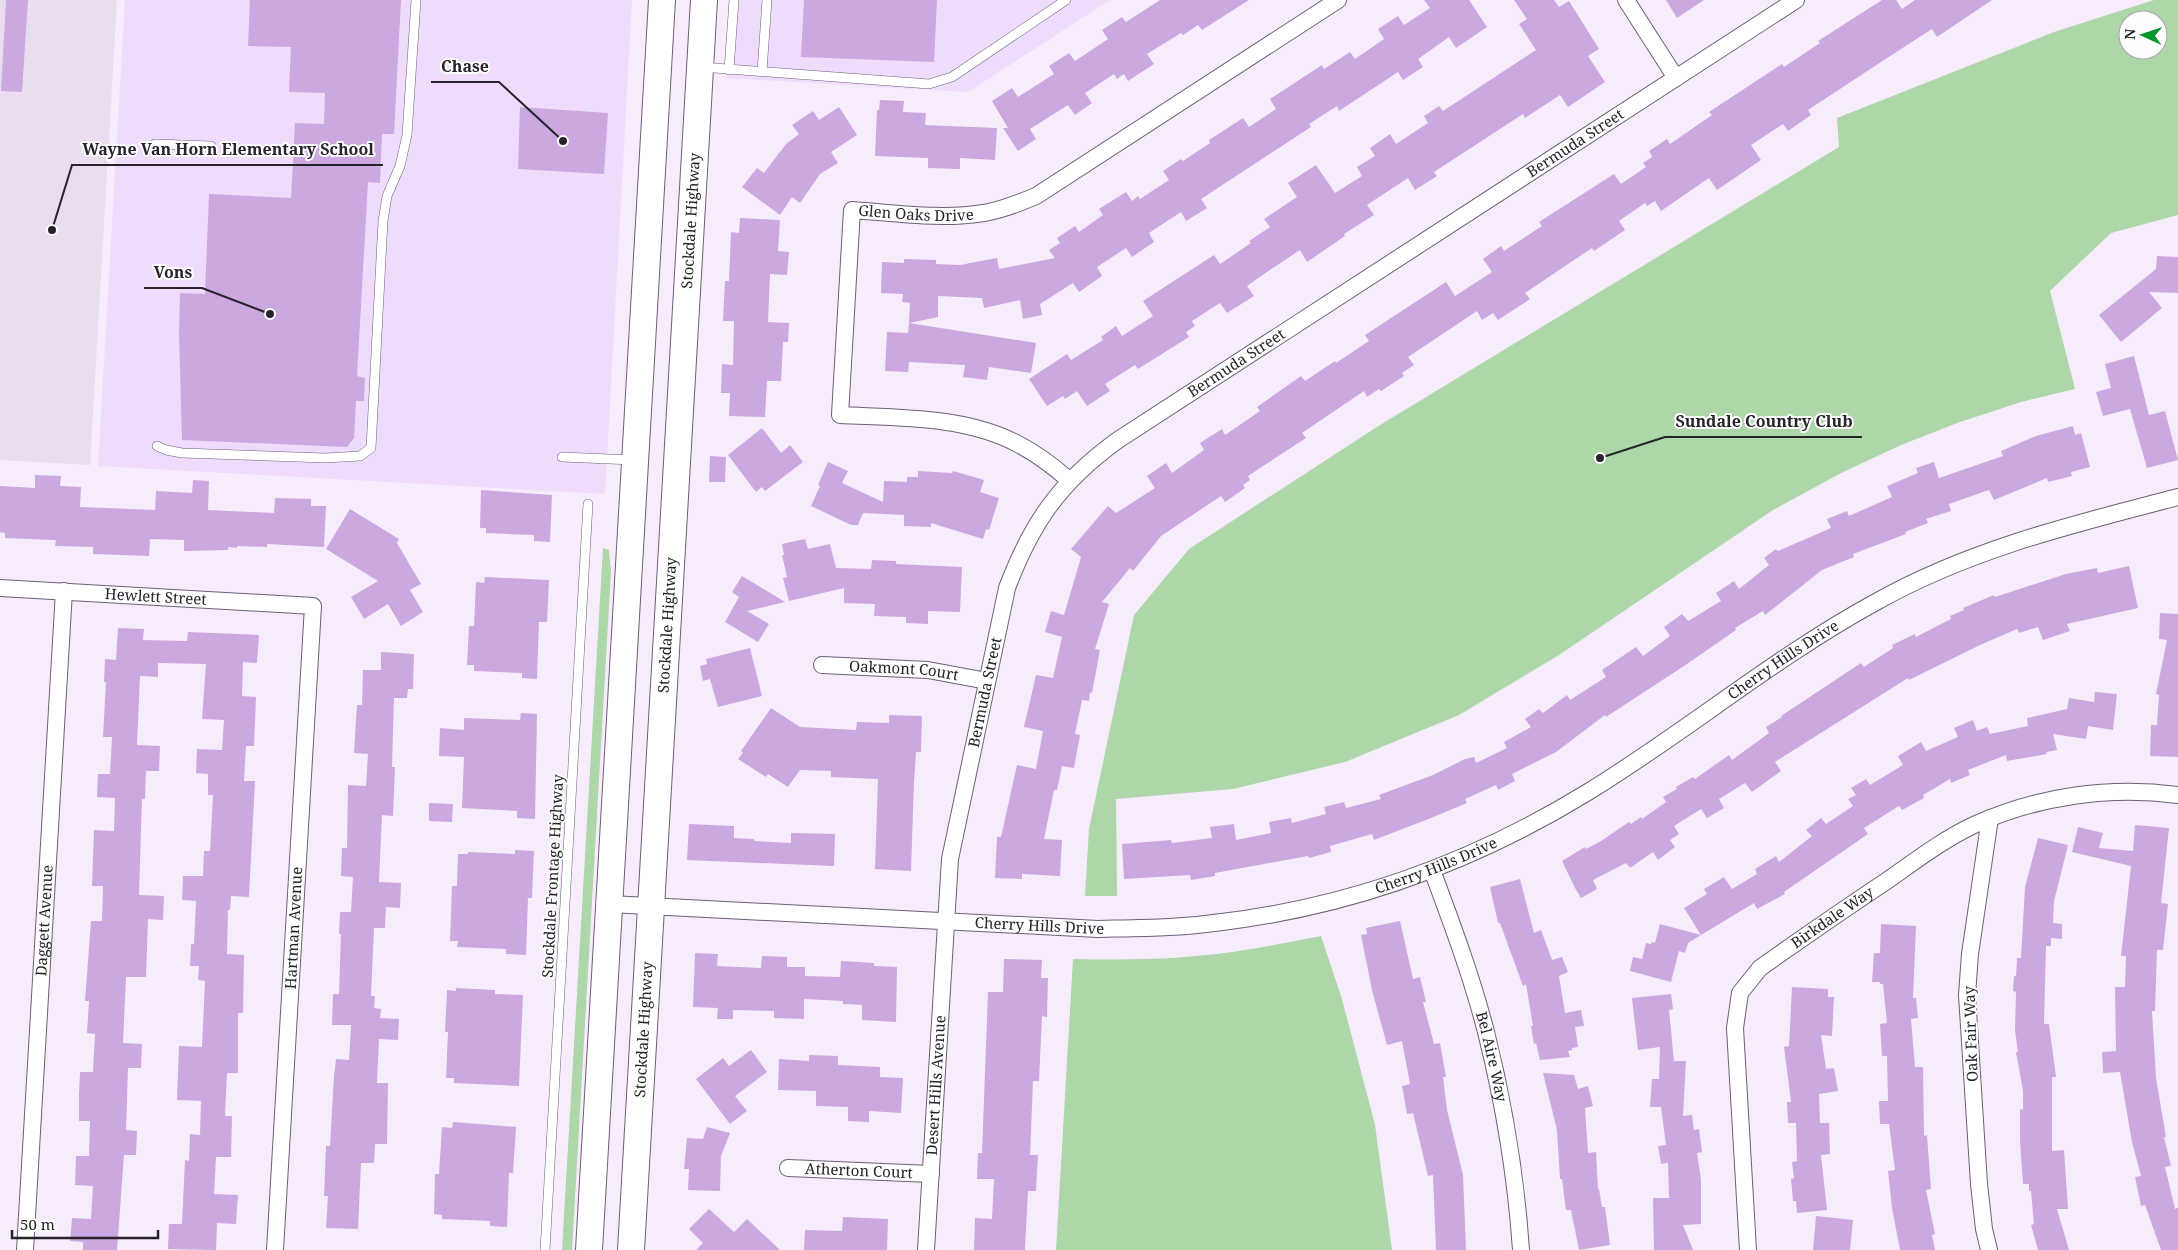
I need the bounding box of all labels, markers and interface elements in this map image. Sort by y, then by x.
north arrow [2118,10,2168,60]
text: N [2120,28,2139,40]
callout: Chase [431,51,499,82]
text: Chase [441,55,489,77]
street label: Bermuda Street [1522,103,1627,181]
callout: Wayne Van Horn Elementary School [72,134,383,165]
text: Wayne Van Horn Elementary School [82,138,374,160]
street label: Stockdale Highway [676,152,704,289]
street label: Glen Oaks Drive [858,199,975,225]
callout: Vons [144,257,202,288]
text: Vons [154,261,193,283]
street label: Bermuda Street [1183,323,1288,401]
callout: Sundale Country Club [1665,406,1862,437]
text: Sundale Country Club [1675,410,1853,432]
street label: Stockdale Highway [653,556,680,694]
street label: Hewlett Street [104,583,207,609]
street label: Cherry Hills Drive [1723,615,1842,703]
street label: Bermuda Street [963,635,1005,749]
street label: Oakmont Court [849,655,960,684]
street label: Stockdale Frontage Highway [537,773,567,978]
street label: Cherry Hills Drive [1372,832,1500,897]
street label: Daggett Avenue [30,864,57,977]
street label: Hartman Avenue [280,866,306,990]
street label: Birkdale Way [1787,881,1878,952]
street label: Cherry Hills Drive [974,912,1104,938]
street label: Stockdale Highway [629,960,657,1098]
street label: Oak Fair Way [1958,985,1982,1082]
street label: Bel Aire Way [1472,1009,1512,1104]
street label: Desert Hills Avenue [921,1015,949,1156]
street label: Atherton Court [805,1158,913,1182]
scale bar [12,1208,159,1240]
text: 50 m [20,1214,55,1234]

